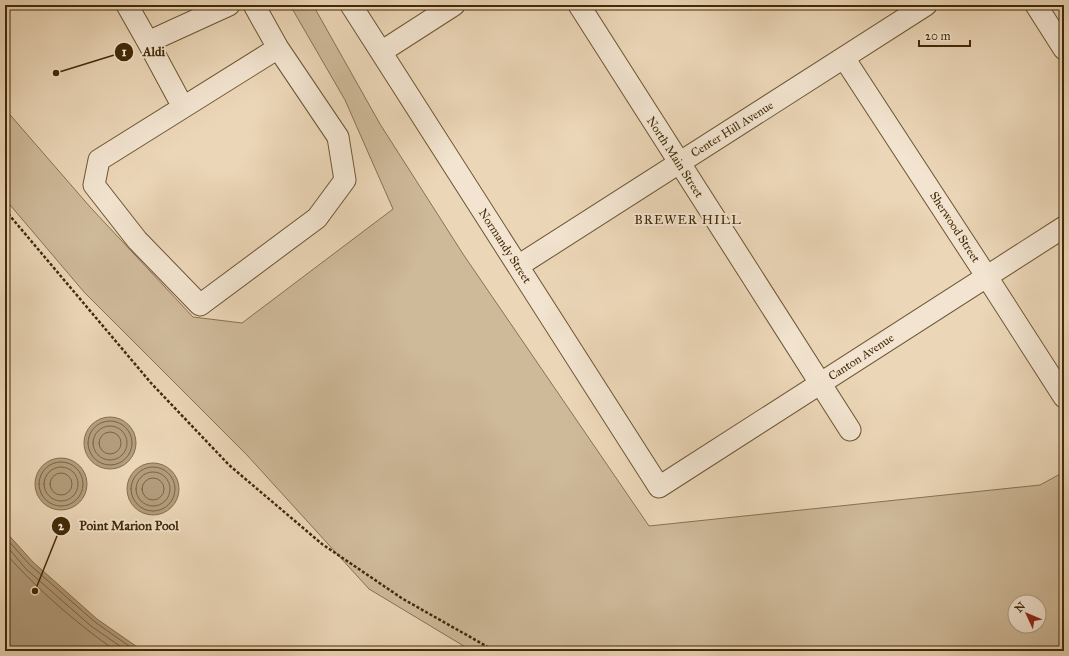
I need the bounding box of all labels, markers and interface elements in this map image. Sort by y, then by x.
scale bar [919,22,970,48]
text: 20 m [925,29,951,43]
callout: Aldi [114,39,173,64]
text: Aldi [142,44,166,60]
text: 1 [122,45,127,59]
street label: Center Hill Avenue [688,98,776,160]
street label: North Main Street [644,114,707,201]
street label: Sherwood Street [927,189,983,266]
street label: Normandy Street [476,206,535,287]
district label: BREWER HILL [634,212,742,228]
street label: Canton Avenue [826,331,896,383]
callout: Point Marion Pool [51,513,187,538]
text: Point Marion Pool [79,518,179,534]
text: 2 [58,519,65,533]
north arrow [1007,594,1047,634]
text: N [1012,599,1029,615]

